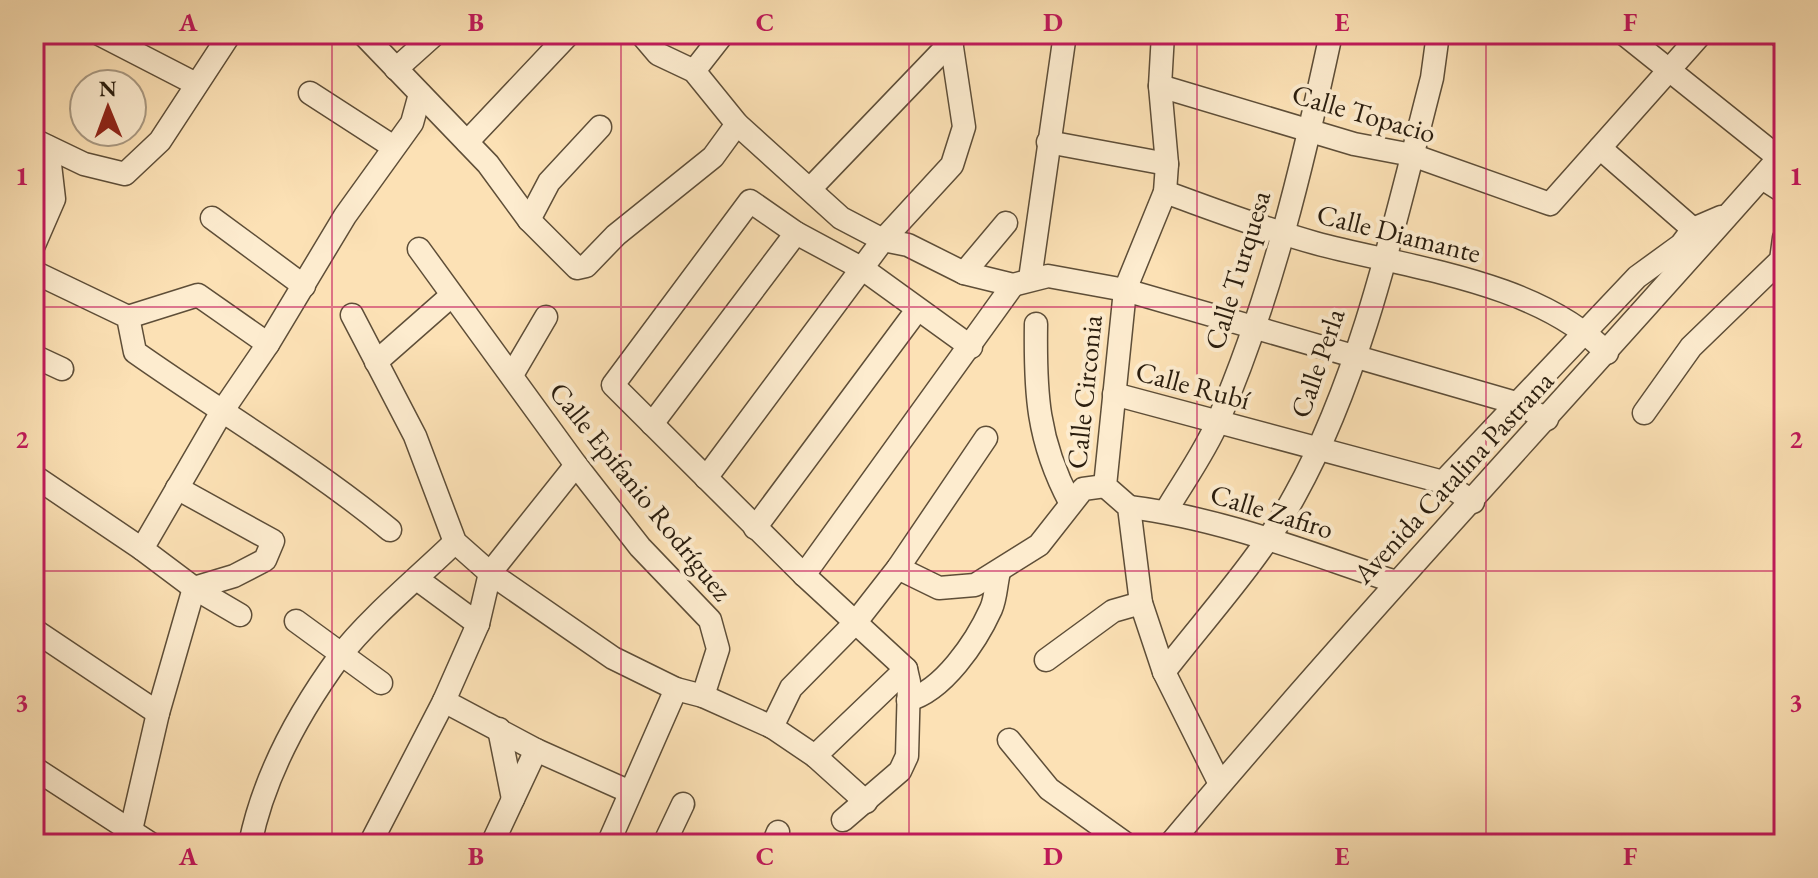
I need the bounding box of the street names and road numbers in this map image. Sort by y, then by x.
street label: Calle Topacio [1288,75,1440,151]
street label: Calle Turquesa [1196,185,1278,354]
street label: Calle Diamante [1313,195,1485,271]
street label: Calle Perla [1282,303,1353,422]
street label: Calle Circonia [1058,312,1110,471]
street label: Calle Rubí [1132,352,1254,418]
street label: Avenida Catalina Pastrana [1344,362,1562,592]
street label: Calle Epifanio Rodríguez [542,374,741,608]
street label: Calle Zafiro [1206,475,1338,547]

